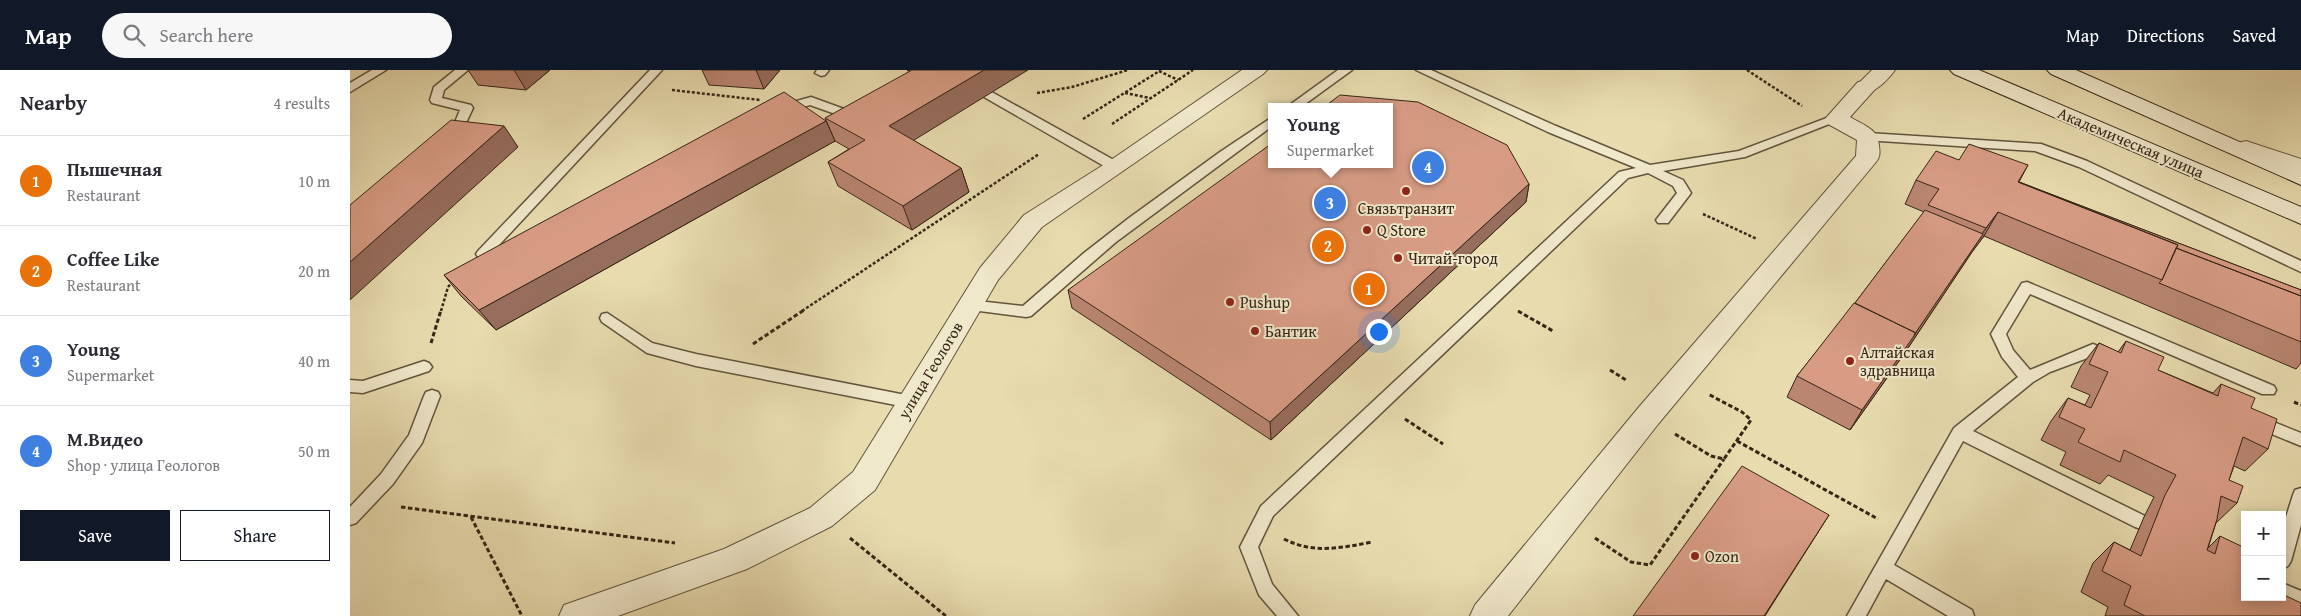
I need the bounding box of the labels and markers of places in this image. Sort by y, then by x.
pin: 4 [1412,148,1444,186]
pin: 3 [1314,184,1346,222]
marker: Связьтранзит [1400,185,1412,197]
place label: Связьтранзит [1358,196,1455,220]
place label: Q Store [1377,218,1426,242]
marker: Q Store [1361,224,1373,236]
pin: 2 [1312,227,1344,265]
place label: Читай-город [1408,246,1498,270]
marker: Читай-город [1392,252,1404,264]
pin: 1 [1353,270,1385,308]
place label: Pushup [1240,290,1290,314]
marker: Pushup [1224,296,1236,308]
place label: Бантик [1265,319,1317,343]
marker: Бантик [1249,325,1261,337]
place label: Алтайская здравница [1860,340,1936,382]
marker: Алтайская здравница [1844,355,1856,367]
place label: Ozon [1705,544,1739,568]
marker: Ozon [1689,550,1701,562]

